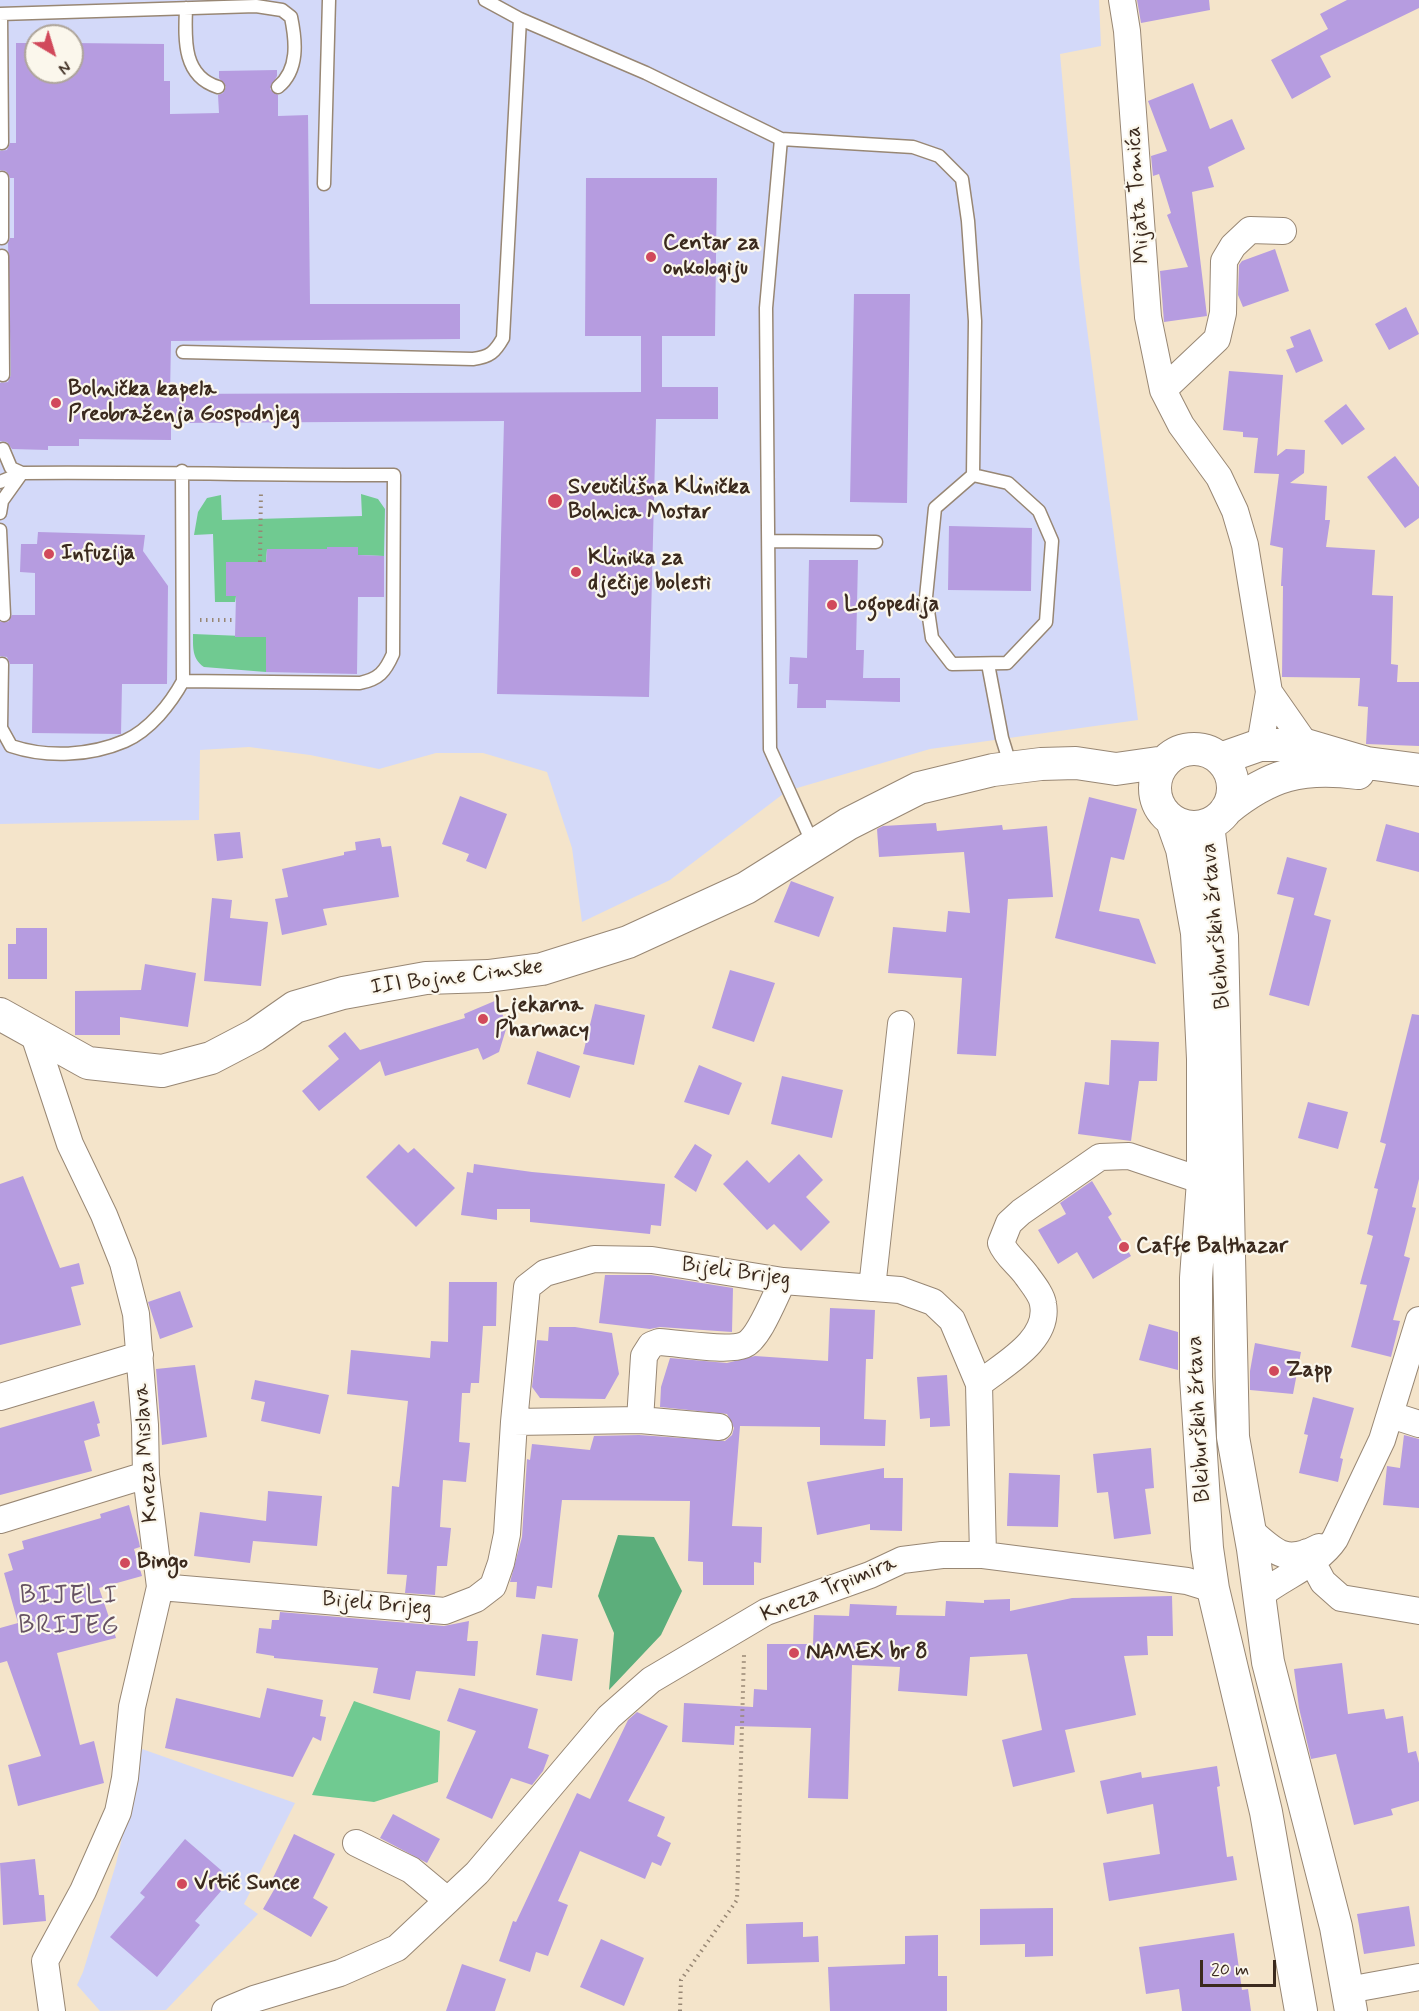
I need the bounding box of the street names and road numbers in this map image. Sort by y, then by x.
street label: Mijata Tomića [1121,125,1157,265]
street label: Bleiburških žrtava [1197,842,1237,1010]
street label: III Bojne Cimske [369,954,545,1002]
street label: Bijeli Brijeg [680,1252,792,1294]
street label: Bleiburških žrtava [1182,1335,1218,1503]
street label: Kneza Mislava [129,1383,165,1523]
street label: Kneza Trpimira [757,1551,901,1629]
street label: Bijeli Brijeg [321,1587,433,1623]

